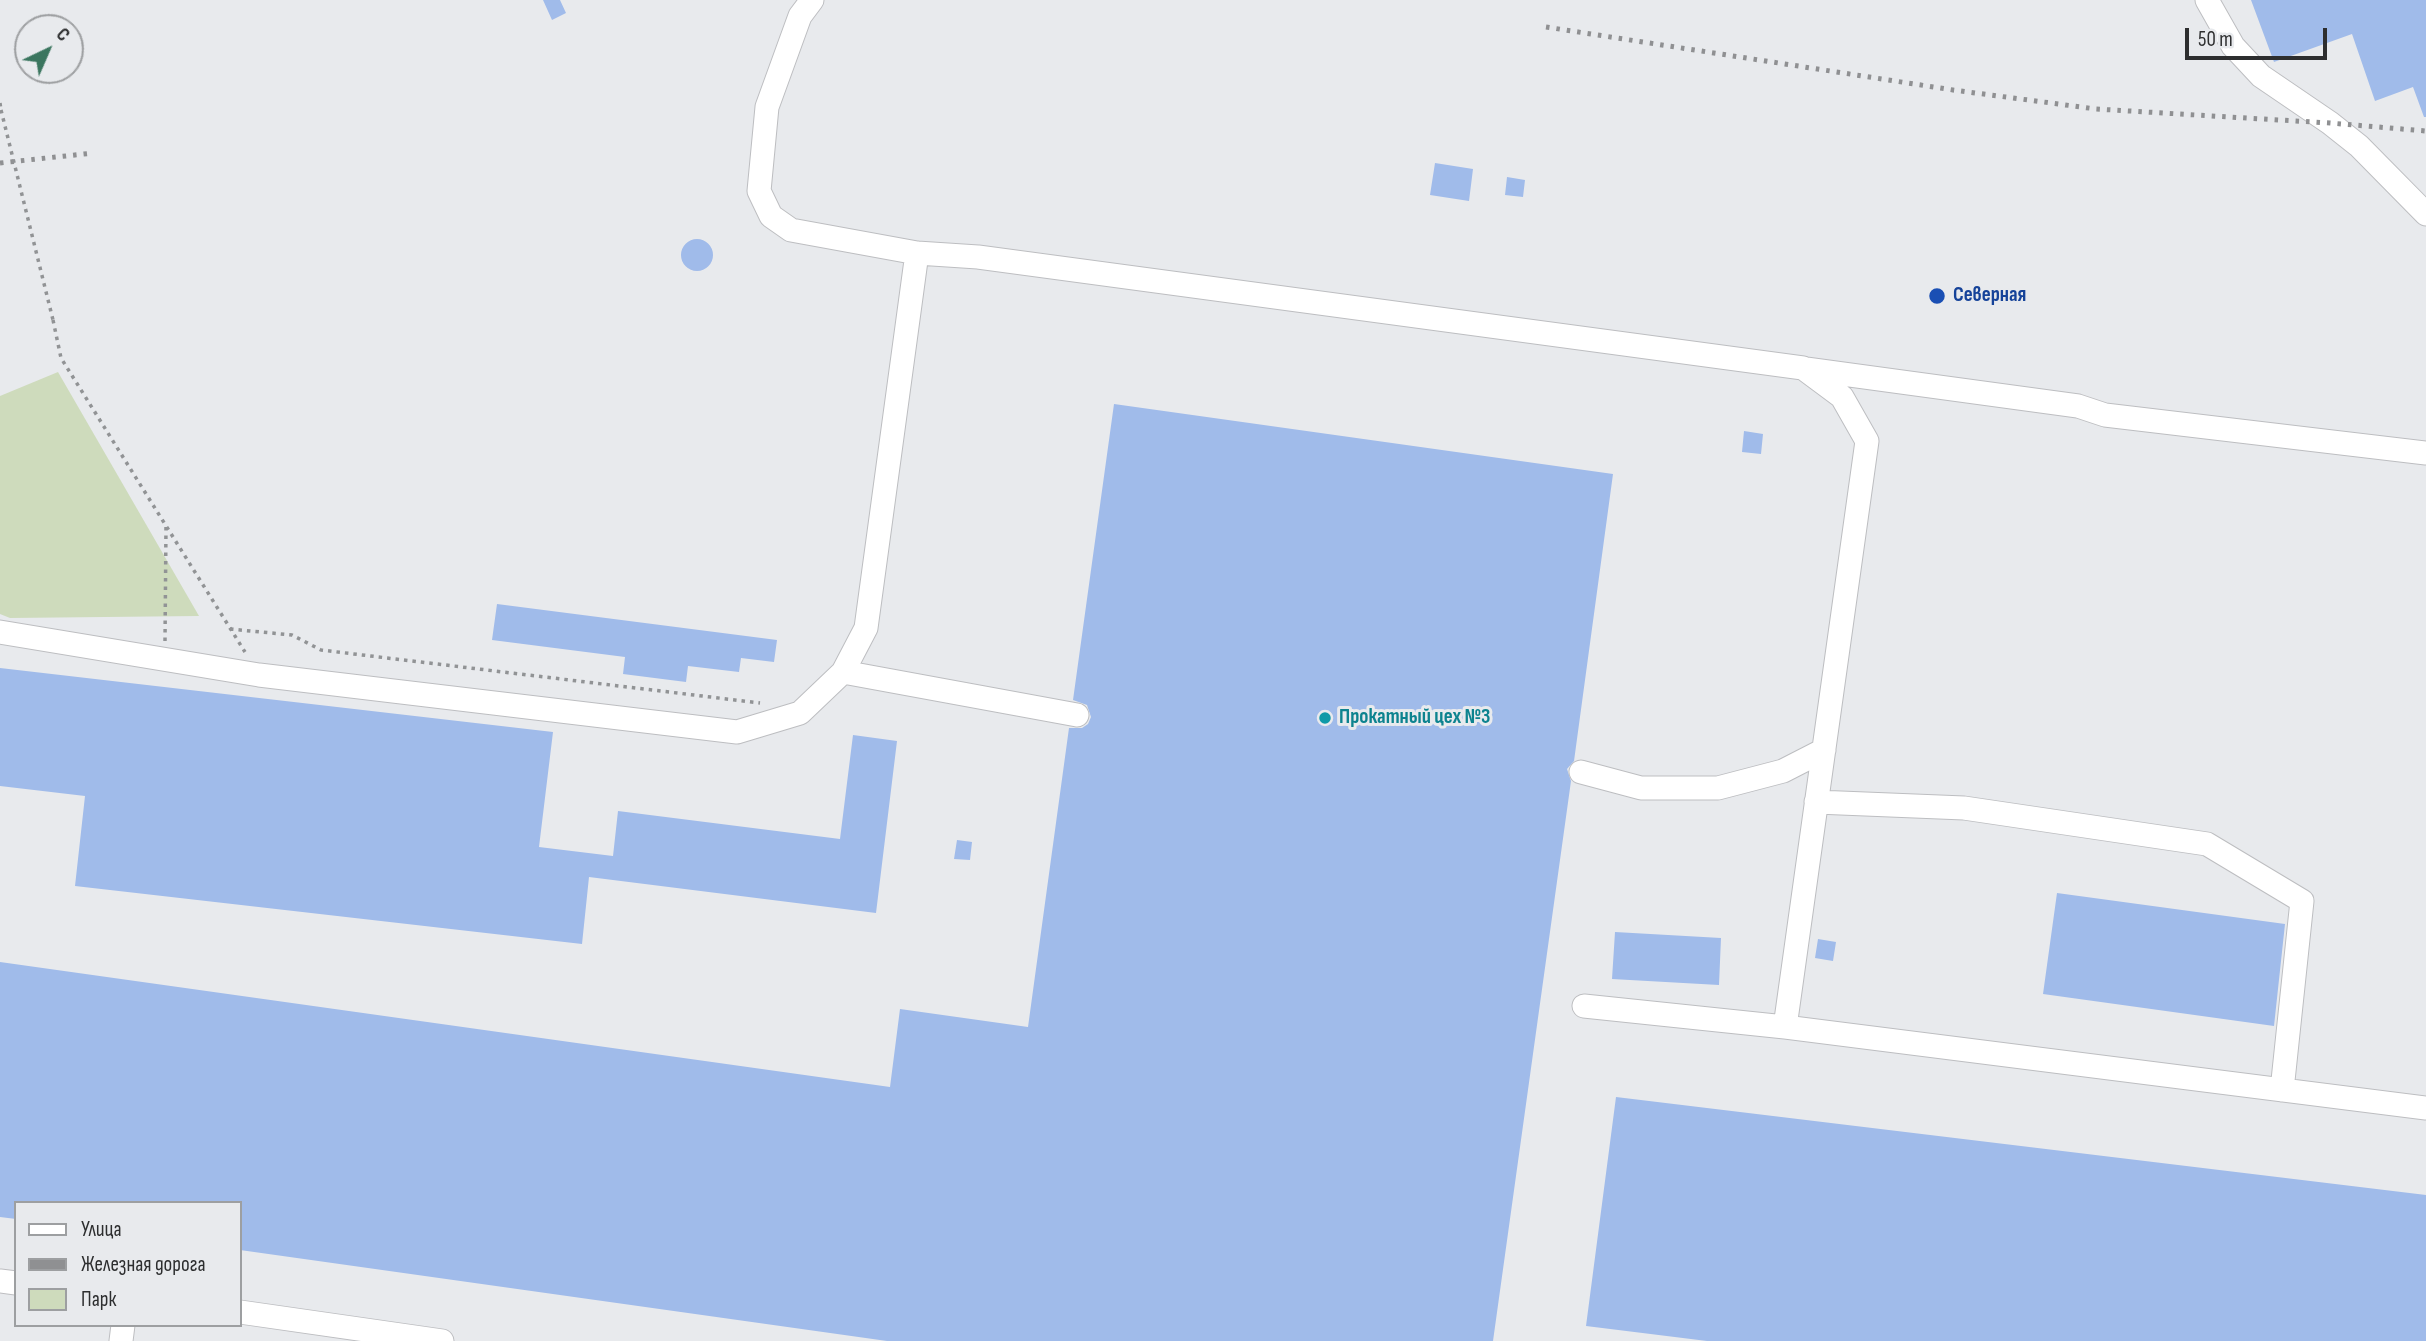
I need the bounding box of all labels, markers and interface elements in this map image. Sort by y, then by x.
north arrow [14,14,84,84]
scale bar [2188,14,2330,58]
text: С [51,23,74,47]
text: 50 m [2198,27,2233,52]
place label: Северная [1953,283,2026,309]
marker: Северная [1927,286,1947,306]
place label: Прокатный цех №3 [1339,705,1490,731]
marker: Прокатный цех №3 [1317,710,1333,726]
legend [14,1201,242,1327]
text: Улица [81,1217,122,1242]
text: Железная дорога [81,1252,206,1277]
text: Парк [81,1287,116,1312]

